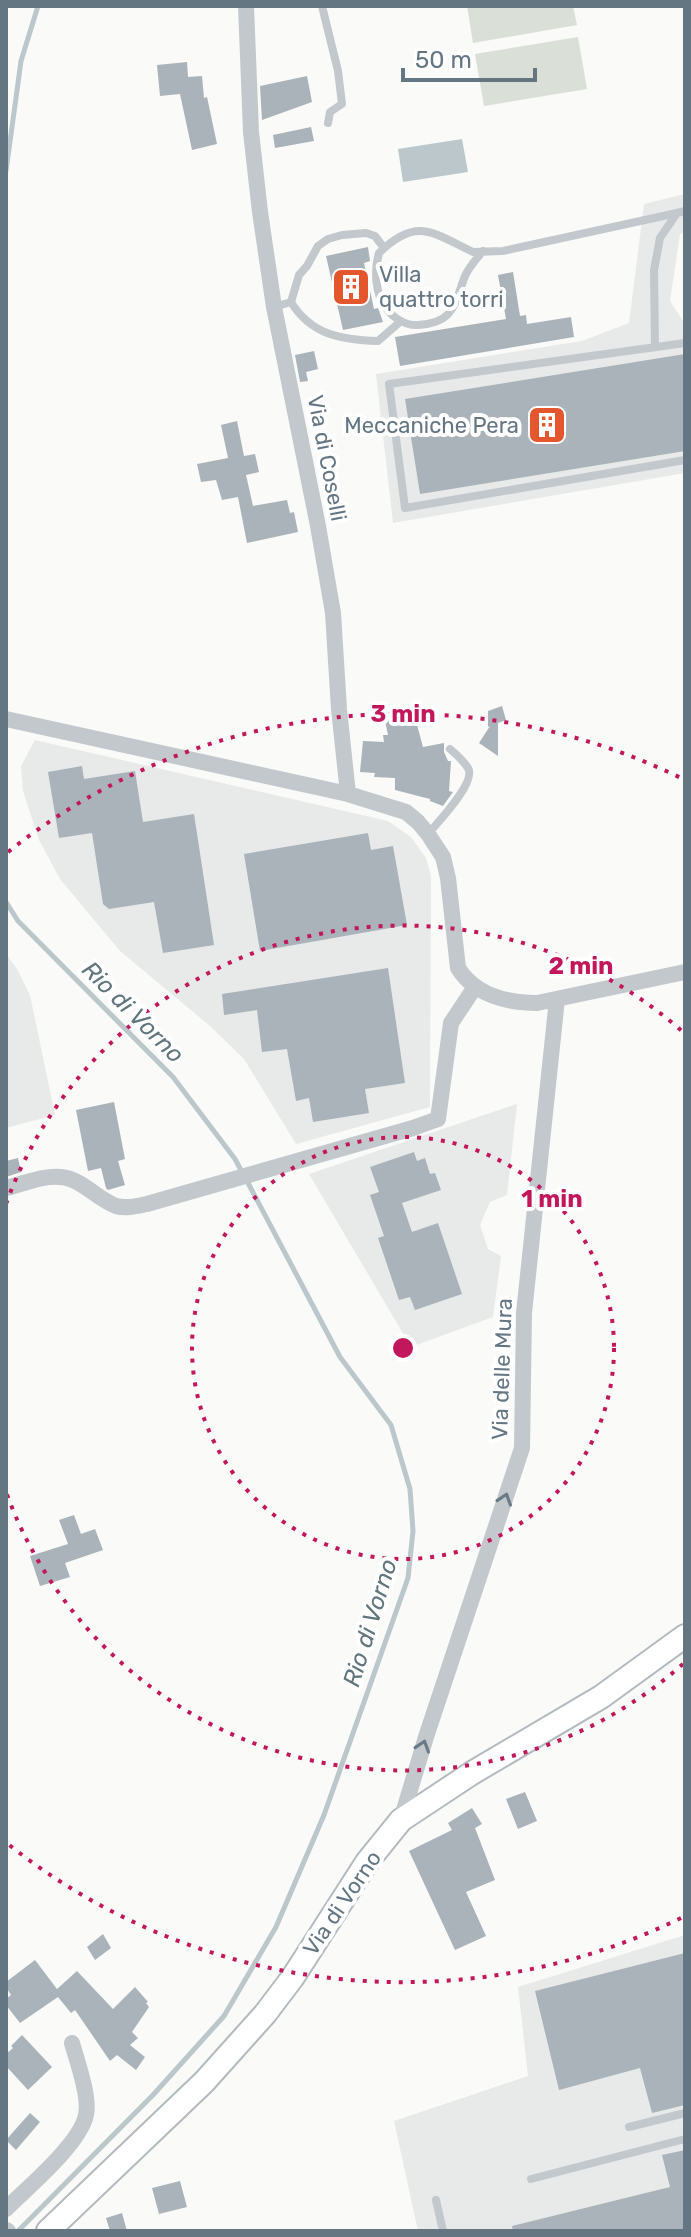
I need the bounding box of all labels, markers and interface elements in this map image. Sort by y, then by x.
scale bar [403,32,535,82]
text: 50 m [415,46,472,74]
place label: Villa quattro torri [379,261,504,313]
building icon: Villa quattro torri [330,266,372,308]
street label: Via di Coselli [302,393,352,523]
building icon: Meccaniche Pera [526,404,568,446]
place label: Meccaniche Pera [344,412,519,439]
text: 3 min [370,700,436,728]
text: 2 min [549,952,614,980]
water label: Rio di Vorno [76,955,190,1069]
text: 1 min [521,1185,583,1213]
street label: Via delle Mura [486,1298,518,1440]
centre of rings [389,1334,417,1362]
one-way arrow [496,1493,512,1506]
water label: Rio di Vorno [337,1556,403,1690]
one-way arrow [414,1739,430,1753]
street label: Via di Vorno [297,1845,387,1961]

